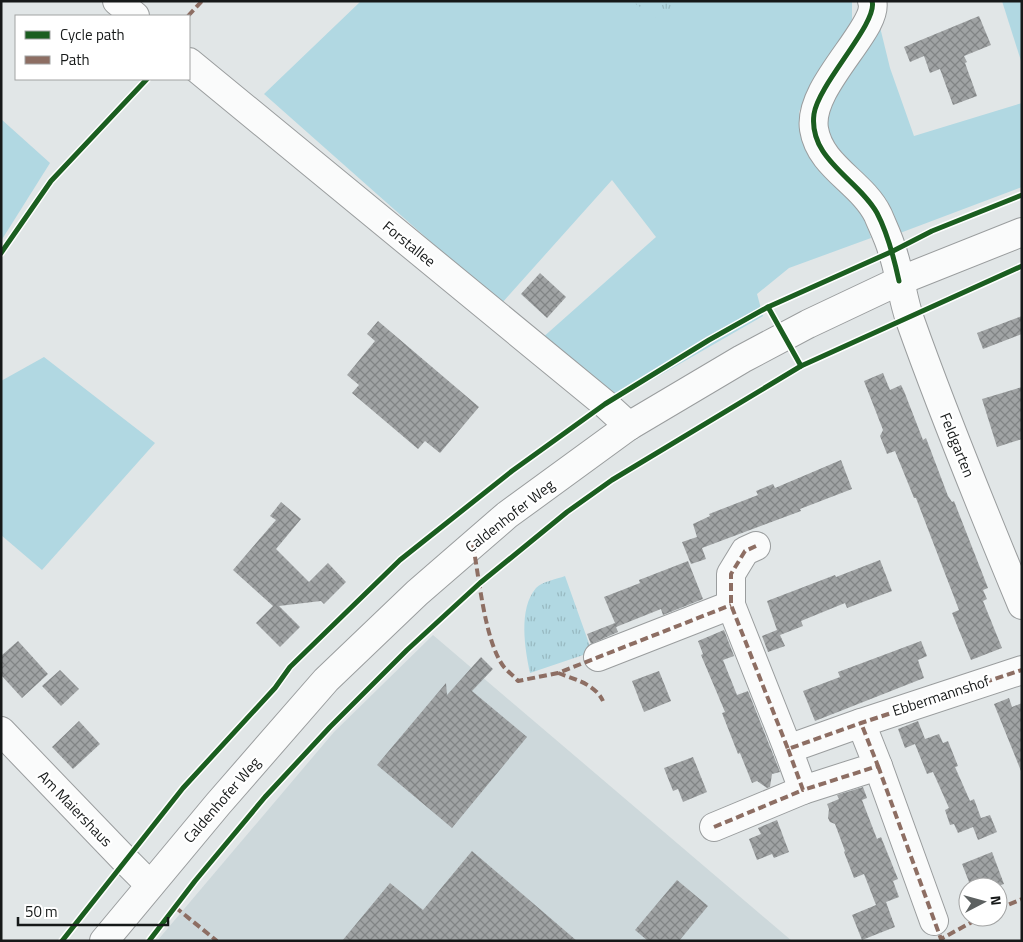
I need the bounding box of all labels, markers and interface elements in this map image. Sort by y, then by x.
legend [15,15,190,80]
text: Cycle path [60,23,125,46]
text: Path [60,48,90,71]
street label: Forstallee [378,215,441,272]
street label: Feldgarten [934,409,981,481]
street label: Caldenhofer Weg [460,473,559,558]
street label: Ebbermannshof [889,669,992,722]
street label: Caldenhofer Weg [178,751,266,848]
street label: Am Maiershaus [33,765,118,852]
north arrow [958,877,1008,927]
scale bar [18,894,168,926]
text: N [985,895,1007,907]
text: 50 m [25,900,58,923]

